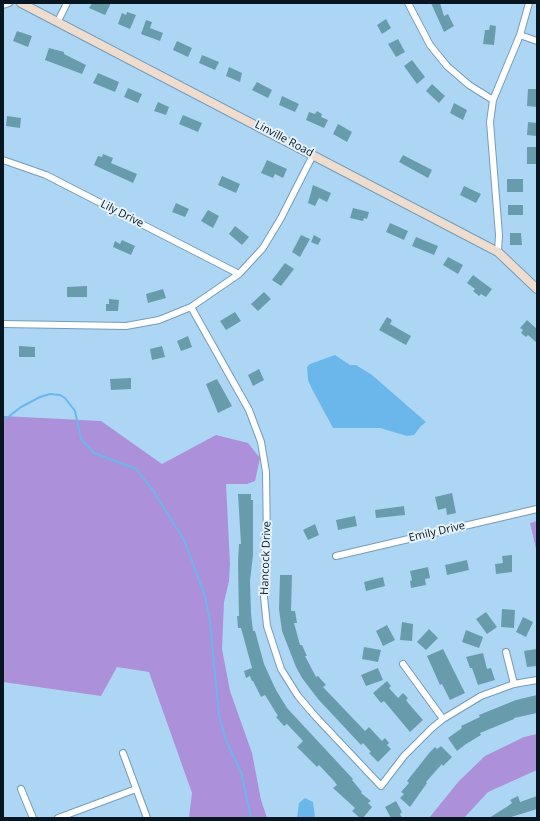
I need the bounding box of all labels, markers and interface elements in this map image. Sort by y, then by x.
street label: Linville Road [252,118,316,160]
street label: Lily Drive [98,198,146,230]
street label: Emily Drive [408,519,466,545]
street label: Hancock Drive [258,521,274,595]

